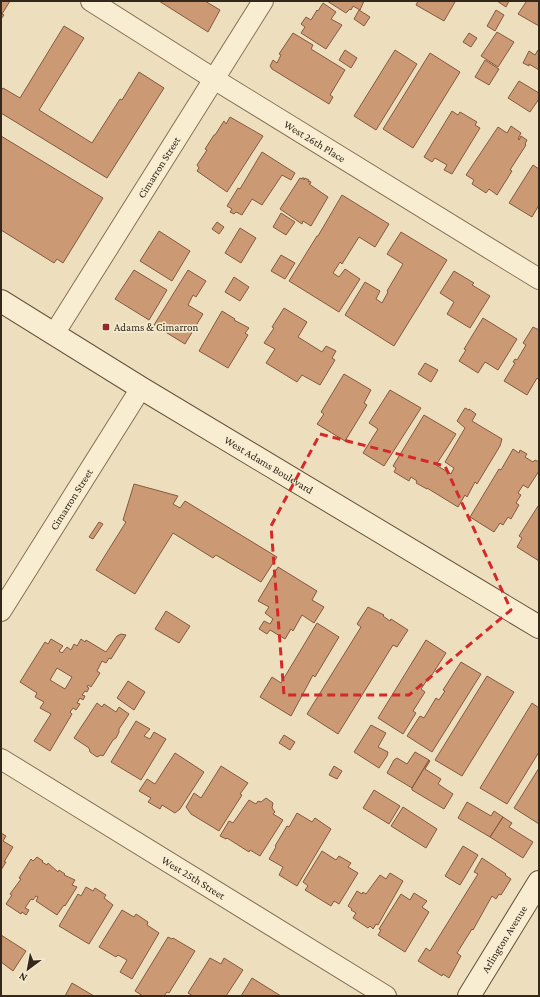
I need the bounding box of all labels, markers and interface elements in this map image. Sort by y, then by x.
street label: West 26th Place [282,118,348,165]
street label: Cimarron Street [135,134,183,200]
place label: Adams & Cimarron [114,321,198,333]
marker: Adams & Cimarron [101,322,111,332]
street label: West Adams Boulevard [222,434,316,496]
street label: Cimarron Street [47,466,95,532]
street label: West 25th Street [159,853,228,902]
street label: Arlington Avenue [479,903,529,975]
north arrow [8,949,48,989]
text: N [16,970,29,985]

